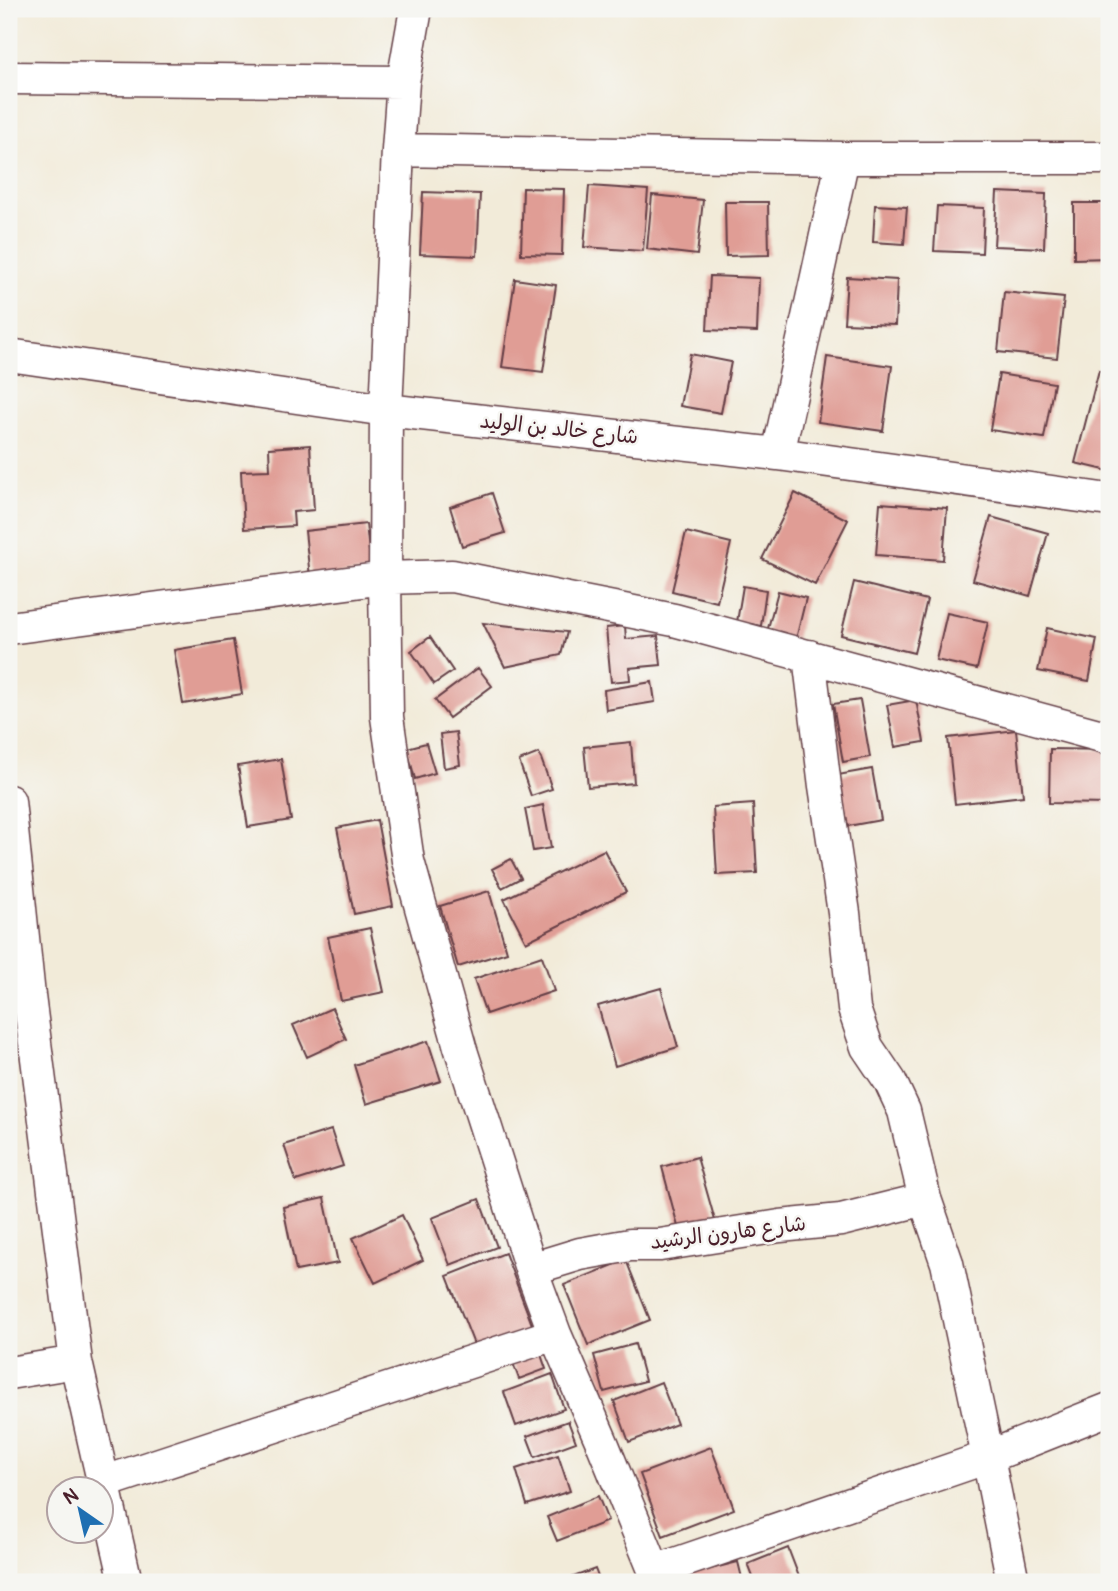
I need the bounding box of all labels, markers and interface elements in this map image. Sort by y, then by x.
street label: شارع خالد بن الوليد [478,407,639,452]
street label: شارع هارون الرشيد [648,1210,808,1257]
north arrow [46,1476,116,1546]
text: N [59,1483,83,1510]

